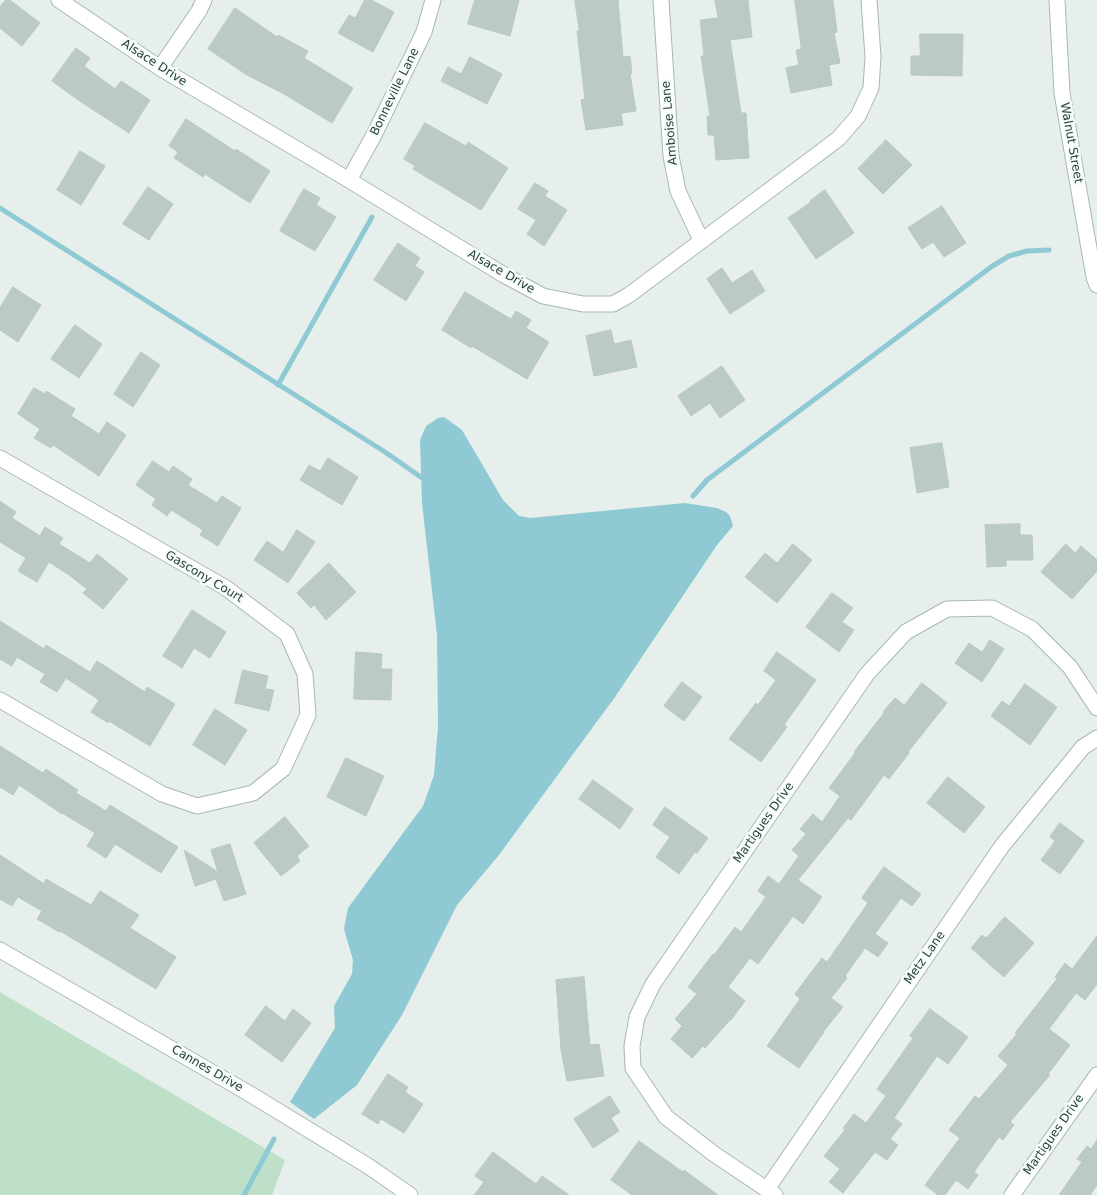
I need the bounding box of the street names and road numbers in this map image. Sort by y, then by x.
street label: Alsace Drive [119,37,189,89]
street label: Bonneville Lane [368,46,422,138]
street label: Amboise Lane [659,80,681,166]
street label: Walnut Street [1057,101,1085,185]
street label: Alsace Drive [465,247,537,297]
street label: Gascony Court [162,548,246,606]
street label: Martigues Drive [731,780,797,866]
street label: Metz Lane [901,929,949,987]
street label: Cannes Drive [169,1043,245,1095]
street label: Martigues Drive [1021,1092,1087,1178]

